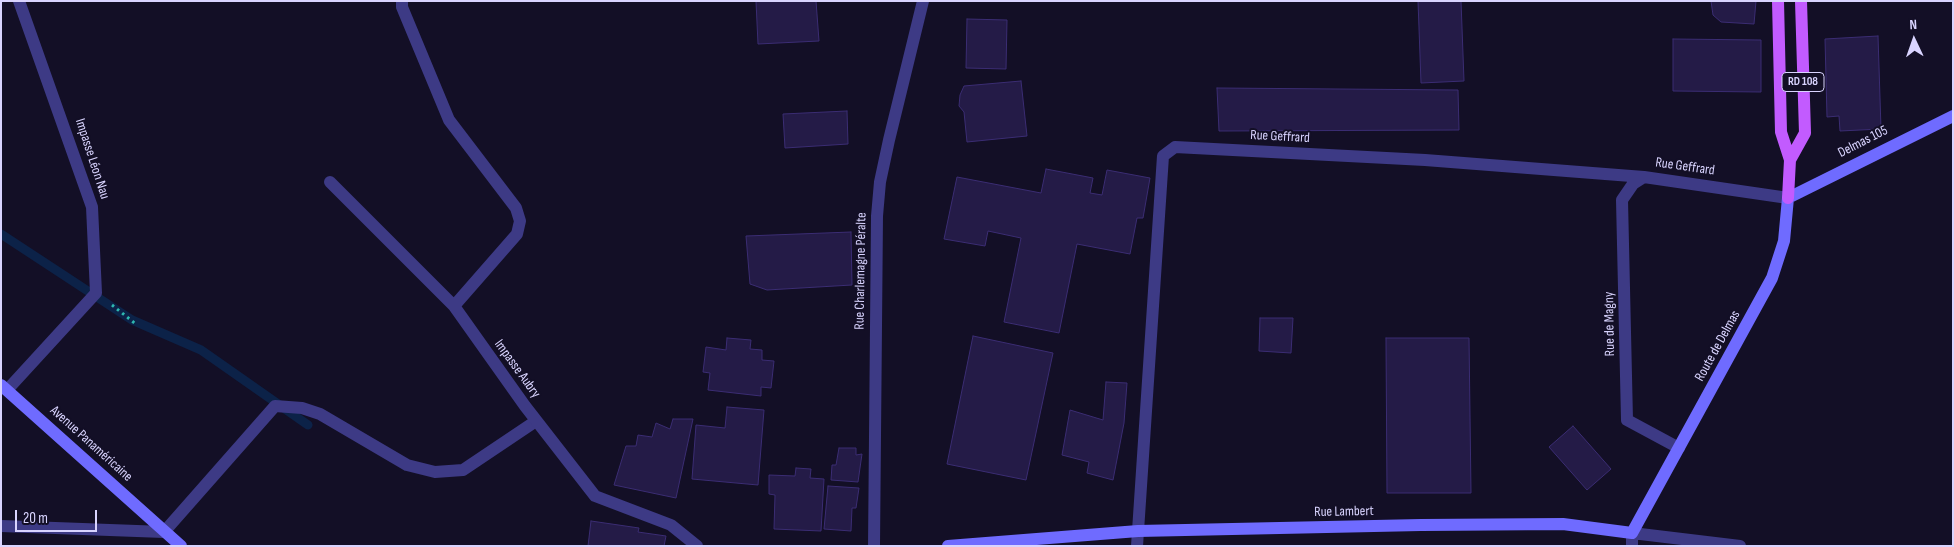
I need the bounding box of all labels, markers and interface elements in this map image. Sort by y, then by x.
north arrow [1889,15,1939,65]
text: N [1909,16,1917,33]
road number: RD 108 [1782,72,1824,91]
street label: Impasse Léon Nau [71,117,113,201]
street label: Delmas 105 [1835,122,1891,162]
street label: Rue Geffrard [1250,127,1310,147]
street label: Rue Geffrard [1654,155,1716,179]
street label: Rue Charlemagne Péralte [852,212,870,330]
street label: Rue de Magny [1601,292,1619,356]
street label: Route de Delmas [1692,308,1744,384]
street label: Impasse Aubry [490,337,544,401]
street label: Avenue Panaméricaine [46,403,136,485]
scale bar [18,500,100,532]
street label: Rue Lambert [1314,503,1374,521]
text: 20 m [23,509,48,528]

